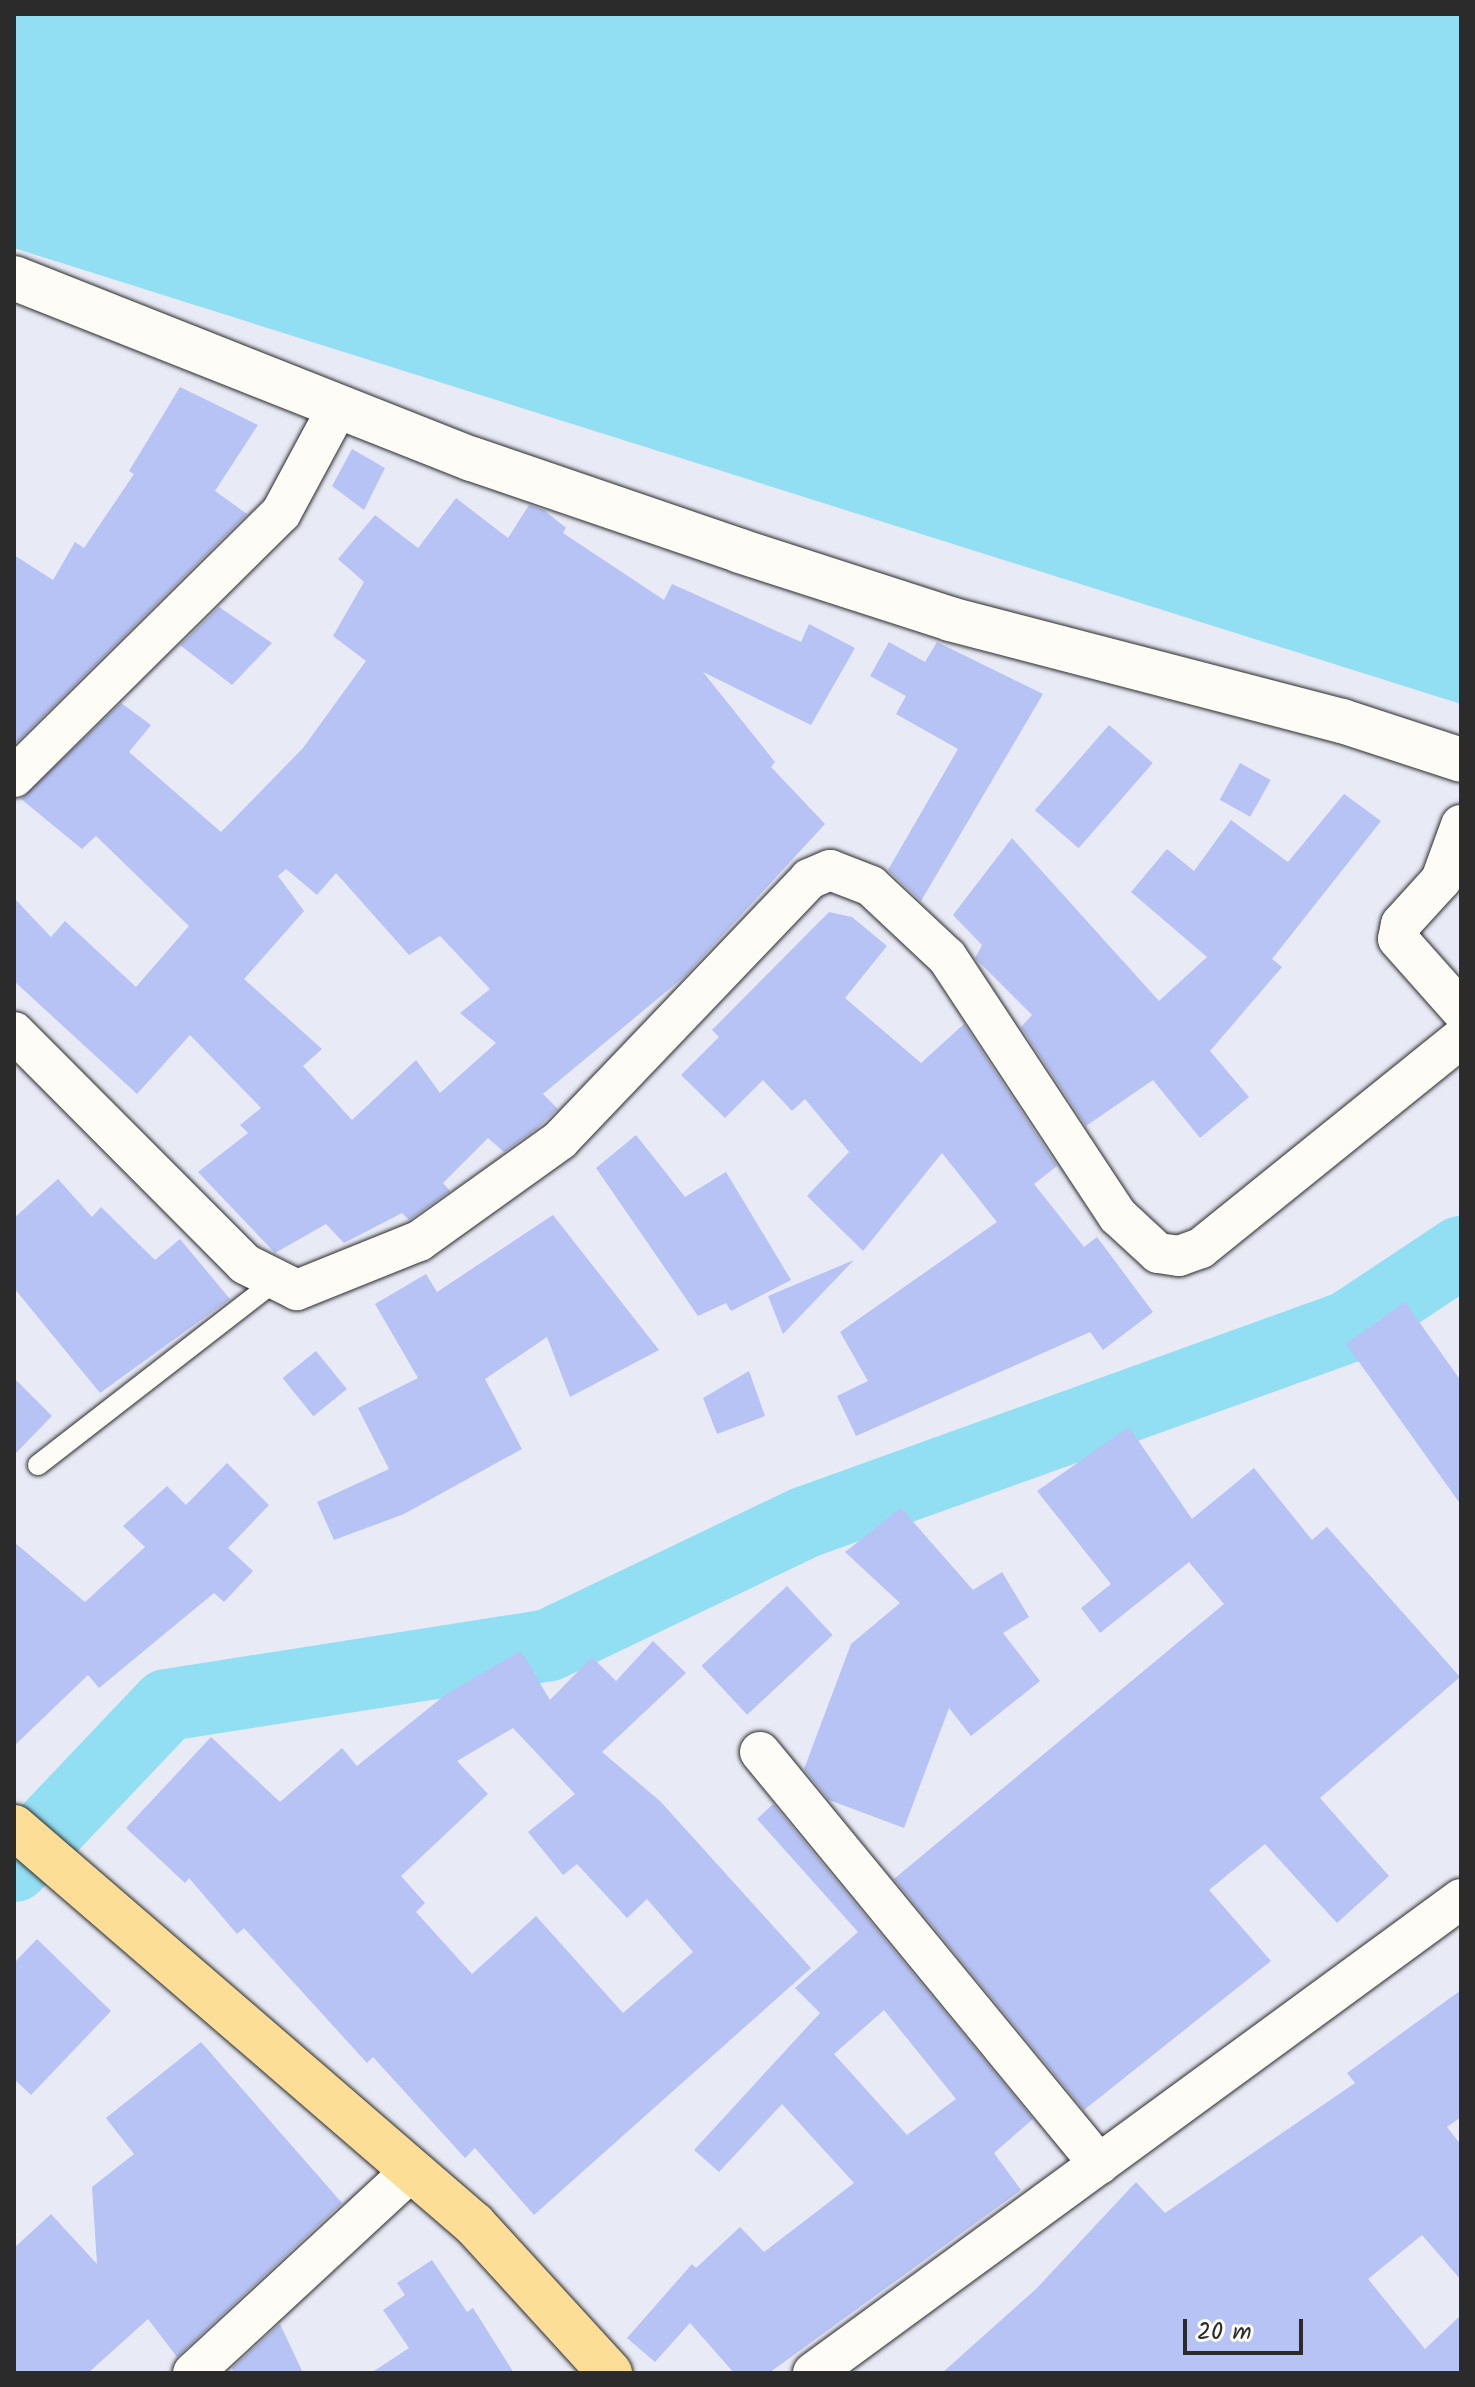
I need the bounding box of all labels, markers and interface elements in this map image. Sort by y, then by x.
scale bar [1187,2303,1307,2353]
text: 20 m [1197,2313,1252,2352]

